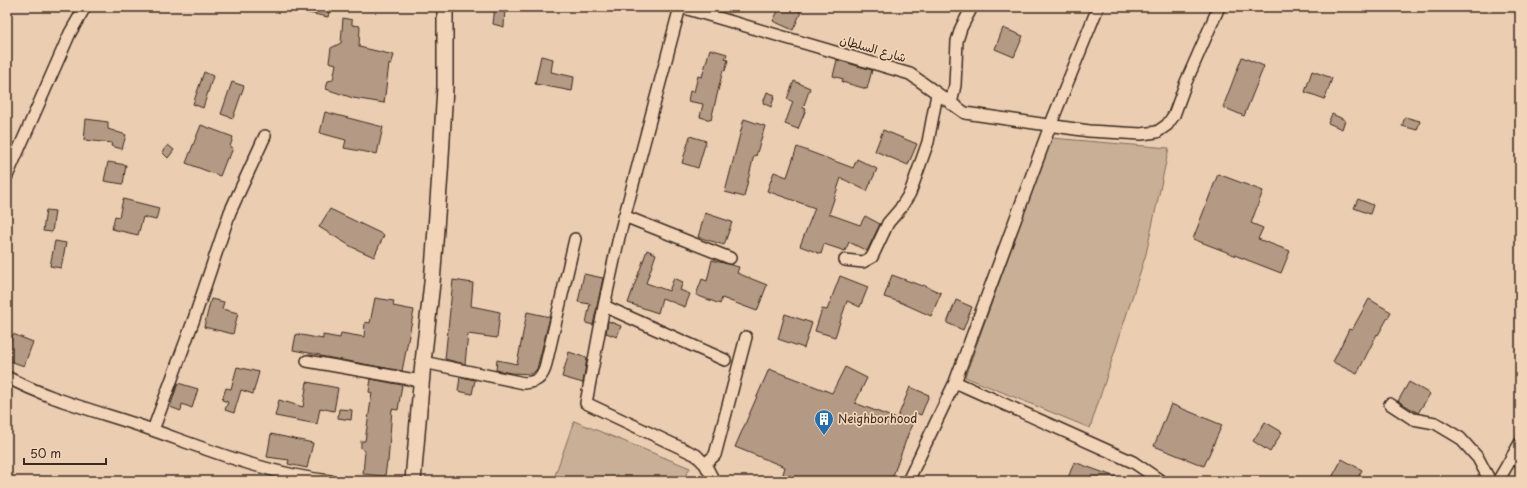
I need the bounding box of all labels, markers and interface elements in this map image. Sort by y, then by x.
street label: شارع السلطان [838,30,909,67]
building icon: Neighborhood [813,408,835,436]
place label: Neighborhood [838,409,917,427]
scale bar [24,440,106,466]
text: 50 m [30,444,61,462]

